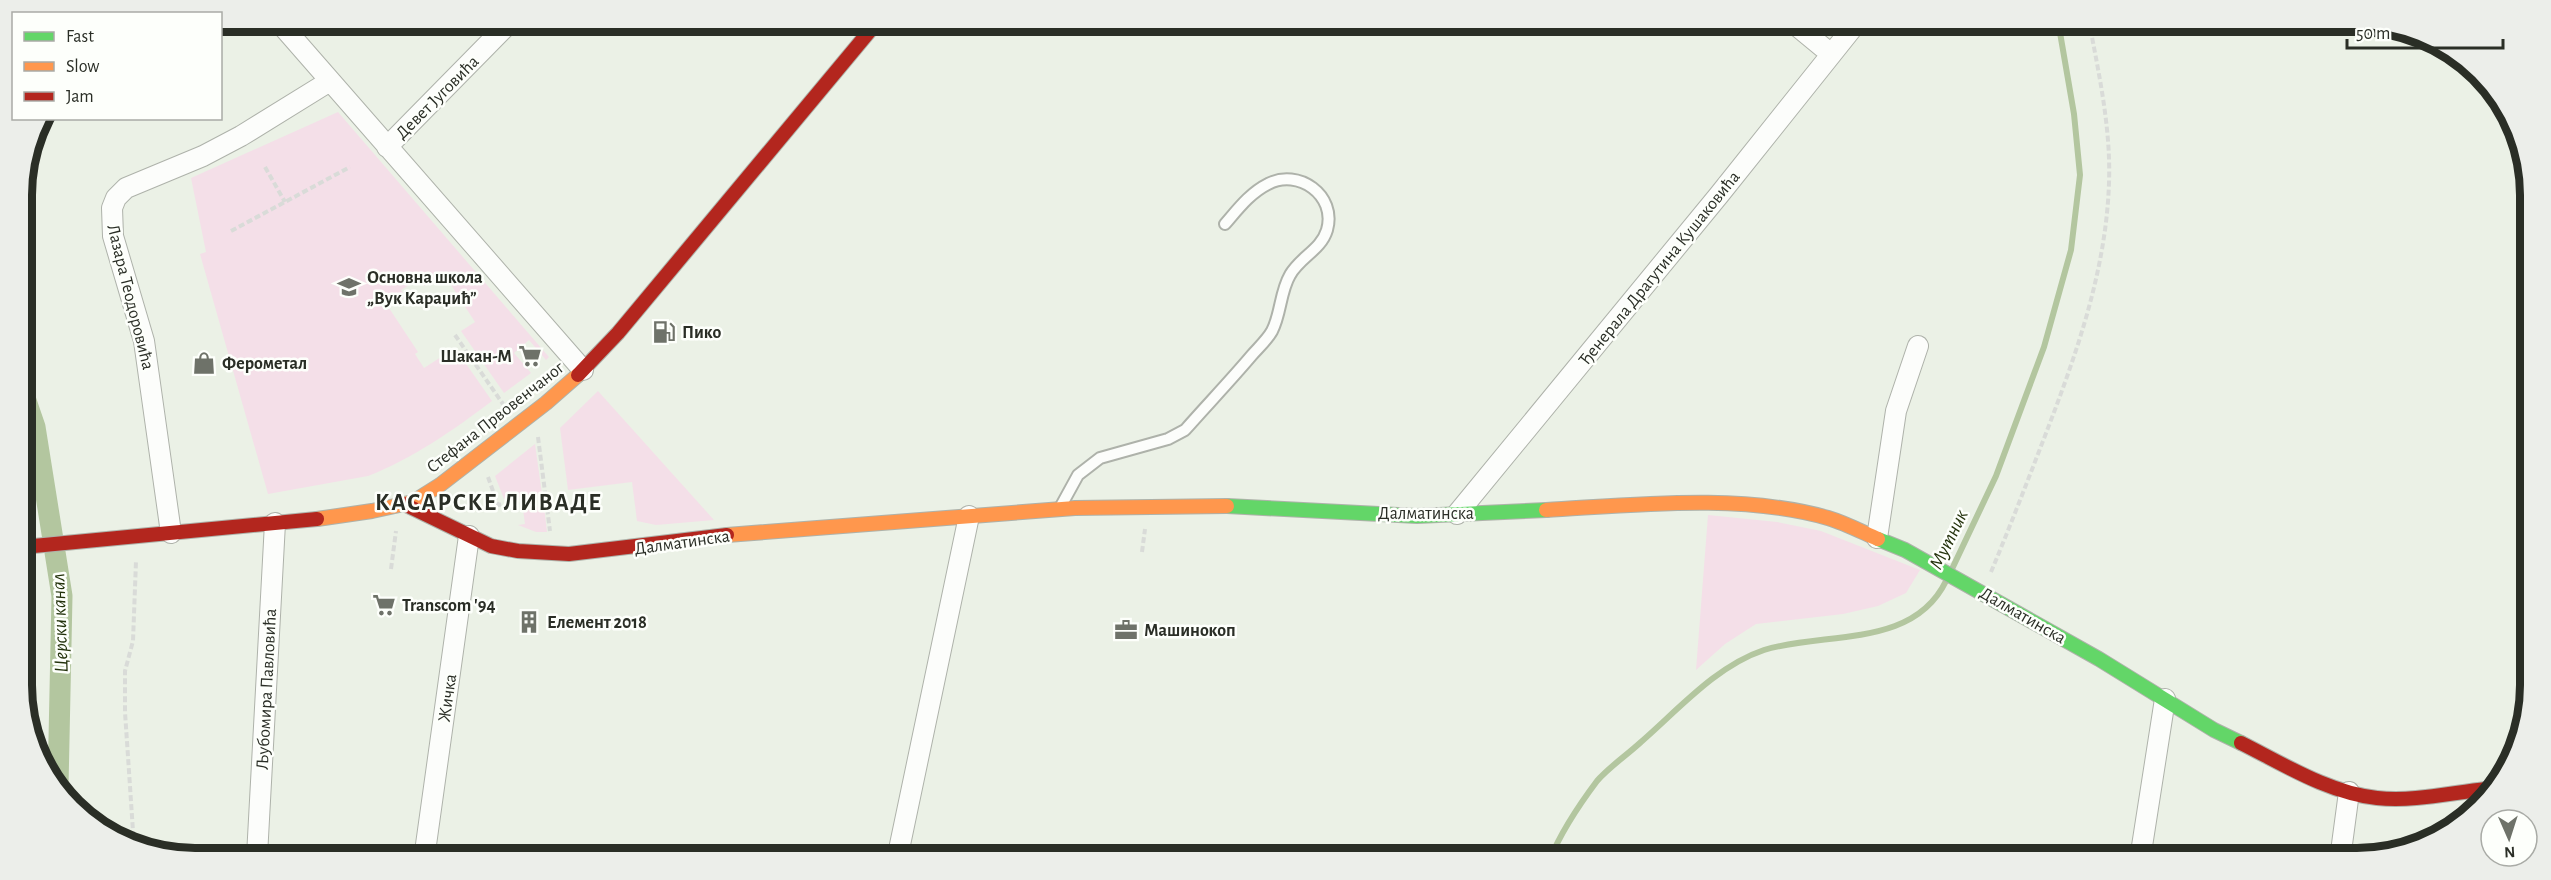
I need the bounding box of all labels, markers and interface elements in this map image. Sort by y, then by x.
legend [12,12,222,120]
scale bar [2347,12,2503,50]
text: 50 m [2356,25,2390,43]
text: Fast [66,28,94,46]
street label: Девет Југовића [393,53,483,143]
text: Slow [66,58,99,76]
text: Jam [66,88,94,106]
street label: Ђенерала Драгутина Кушаковића [1576,168,1744,369]
street label: Лазара Теодоровића [103,223,157,372]
place label: Основна школа „Вук Караџић” [367,269,483,308]
school or university icon: Основна школа „Вук Караџић” [336,274,362,300]
fuel station icon: Пико [651,319,677,345]
place label: Пико [682,324,721,342]
supermarket icon: Шакан-М [517,343,543,369]
place label: Шакан-М [440,348,512,366]
shop icon: Ферометал [191,350,217,376]
place label: Ферометал [222,355,307,373]
street label: Стефана Првовенчаног [424,358,568,477]
district label: КАСАРСКЕ ЛИВАДЕ [375,491,603,515]
street label: Далматинска [1378,505,1474,523]
water label: Мутник [1926,506,1972,572]
street label: Далматинска [633,527,731,559]
water label: Церски канал [48,573,72,673]
street label: Далматинска [1976,584,2069,648]
supermarket icon: Transcom '94 [371,592,397,618]
place label: Transcom '94 [402,597,496,615]
street label: Љубомира Павловића [253,608,280,770]
building icon: Елемент 2018 [516,609,542,635]
place label: Елемент 2018 [547,614,647,632]
office icon: Машинокоп [1113,617,1139,643]
place label: Машинокоп [1144,622,1236,640]
street label: Жичка [436,673,460,723]
north arrow [2479,808,2539,868]
text: N [2504,844,2516,860]

